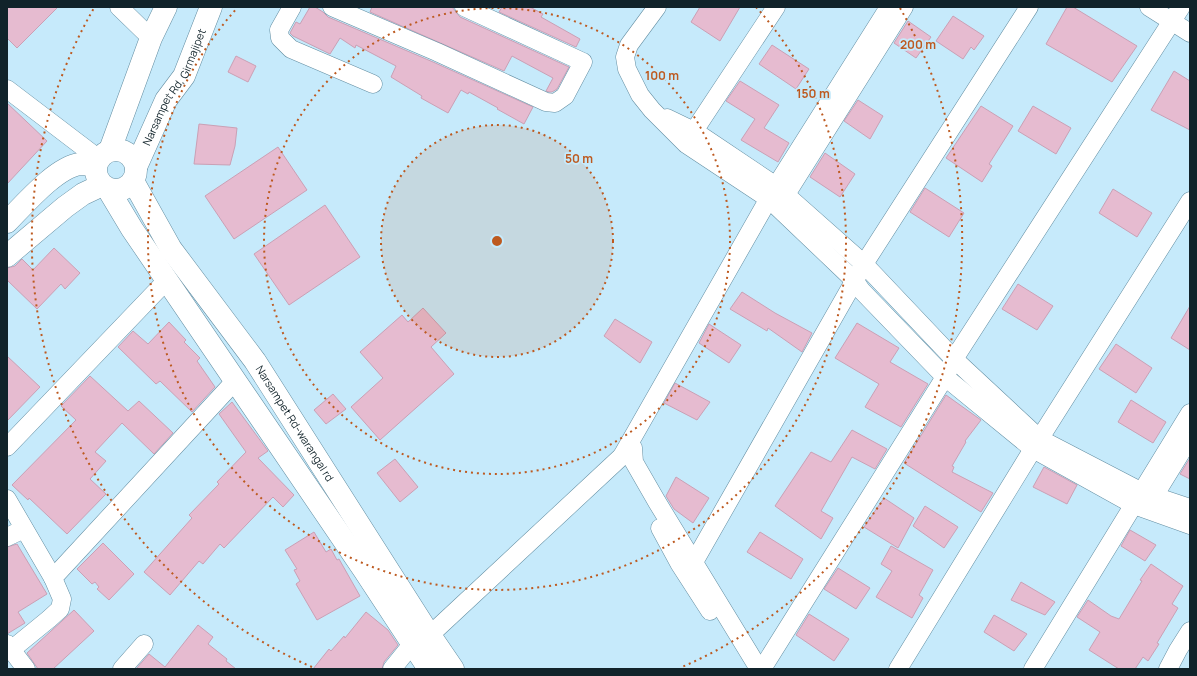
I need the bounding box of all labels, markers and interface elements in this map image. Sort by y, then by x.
street label: Narsampet Rd, Girmajipet [139,26,209,148]
text: 200 m [900,36,936,53]
text: 100 m [645,67,679,84]
text: 150 m [796,85,830,102]
text: 50 m [565,150,593,167]
centre of rings [490,234,504,248]
street label: Narsampet Rd-warangal rd [253,362,338,484]

